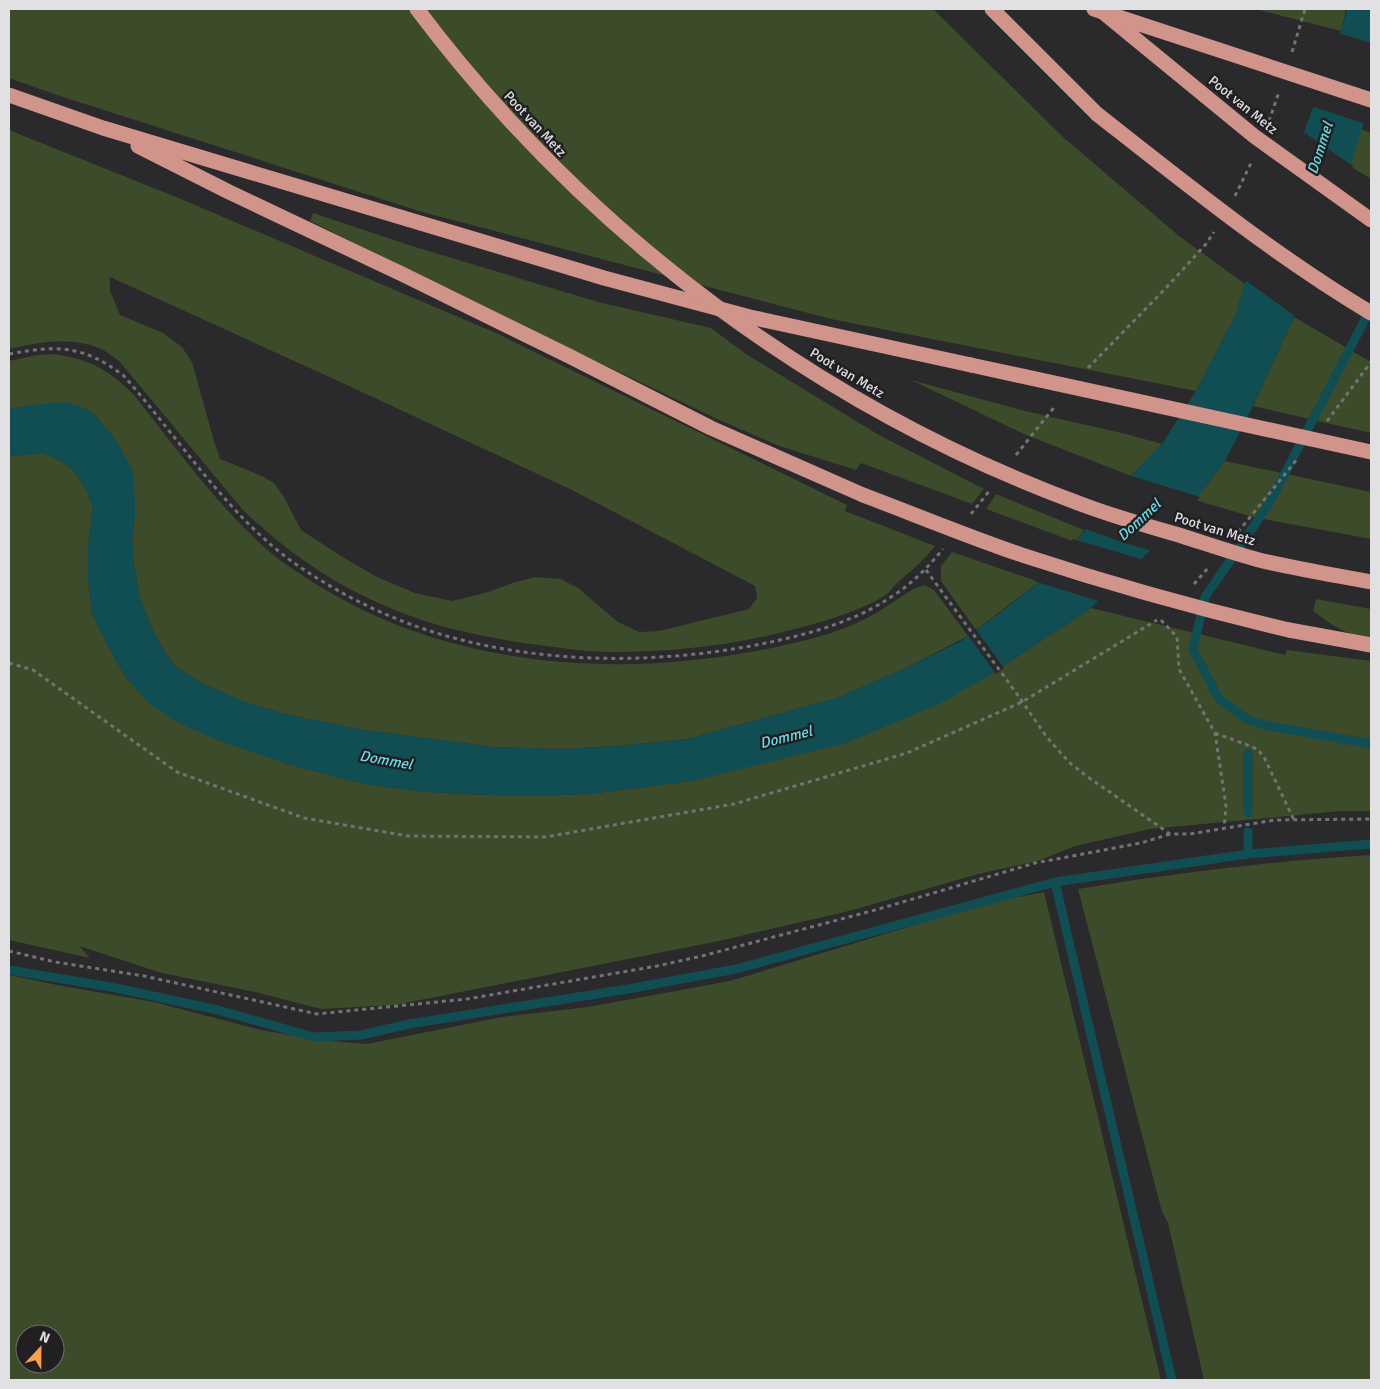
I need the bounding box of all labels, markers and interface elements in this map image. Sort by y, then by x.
street label: Poot van Metz [1205,72,1281,138]
street label: Poot van Metz [500,88,570,160]
water label: Dommel [1303,118,1337,176]
street label: Poot van Metz [807,344,887,402]
water label: Dommel [1113,494,1166,545]
street label: Poot van Metz [1172,509,1258,549]
water label: Dommel [758,721,816,752]
water label: Dommel [358,747,415,774]
north arrow [15,1324,65,1374]
text: N [37,1328,52,1347]

